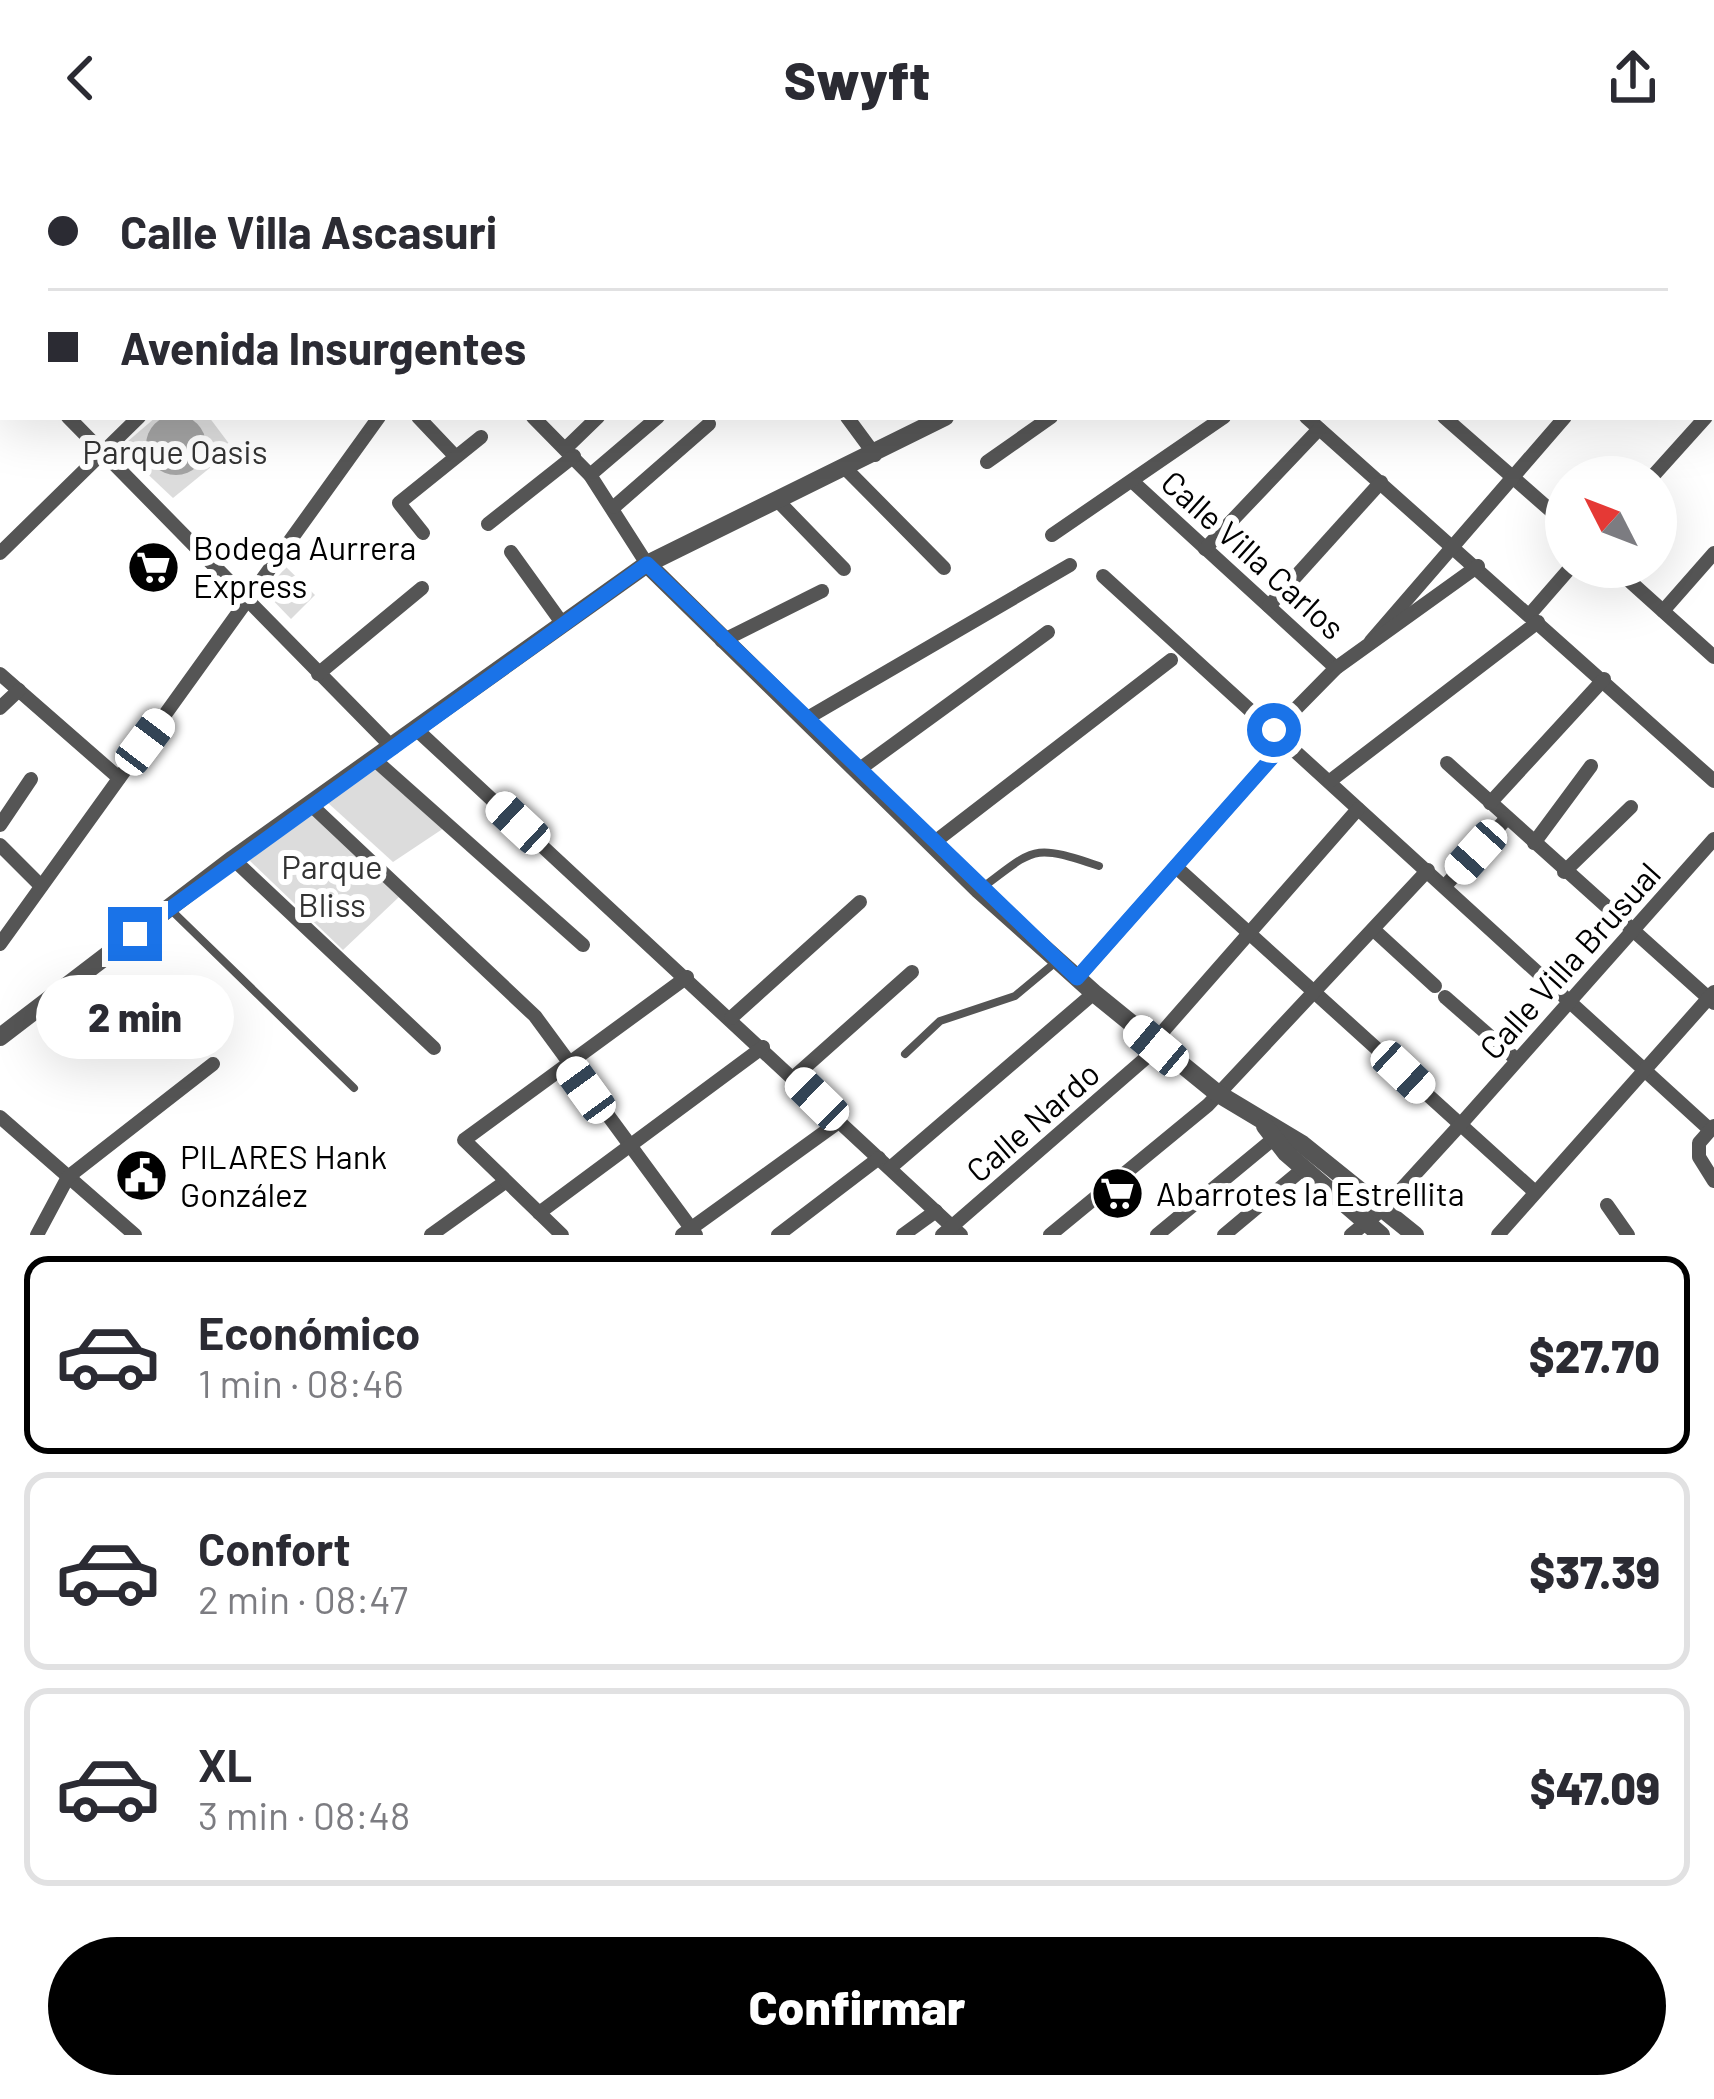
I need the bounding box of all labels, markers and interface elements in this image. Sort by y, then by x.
icon: back [48,45,114,111]
icon: share [1600,45,1666,111]
text: Swyft [784,46,930,111]
text: Calle Villa Ascasuri [120,204,497,258]
text: Avenida Insurgentes [120,320,526,374]
park label: Parque Oasis [82,431,268,471]
north arrow [1545,456,1677,588]
map controls [1545,456,1677,588]
street label: Calle Villa Carlos [1154,462,1354,647]
place label: Bodega Aurrera Express [193,527,416,605]
supermarket icon: Bodega Aurrera Express [126,539,182,595]
car [109,702,181,782]
route start [1247,703,1301,757]
car [479,785,557,861]
car [1439,813,1513,891]
park label: Parque Bliss [281,846,383,924]
street label: Calle Villa Brusual [1470,854,1668,1067]
route end [108,907,162,961]
callout: 2 min [36,976,234,1060]
text: 2 min [88,993,182,1040]
car [1117,1009,1195,1083]
car [1364,1034,1442,1110]
car [550,1050,622,1130]
street label: Calle Nardo [958,1053,1107,1190]
car [779,1061,855,1137]
place label: PILARES Hank González [180,1136,387,1214]
public building icon: PILARES Hank González [113,1148,169,1204]
supermarket icon: Abarrotes la Estrellita [1089,1166,1145,1222]
place label: Abarrotes la Estrellita [1156,1173,1465,1213]
icon: car [54,1301,162,1409]
text: Económico [198,1305,420,1359]
text: $27.70 [1529,1328,1660,1382]
text: 1 min · 08:46 [198,1359,404,1406]
icon: car [54,1517,162,1625]
text: Confort [198,1521,351,1575]
text: $37.39 [1529,1544,1660,1598]
text: 2 min · 08:47 [198,1575,408,1622]
icon: car [54,1733,162,1841]
text: XL [198,1737,252,1791]
text: $47.09 [1530,1760,1660,1814]
text: 3 min · 08:48 [198,1791,410,1838]
button: Confirmar [48,1937,1666,2075]

